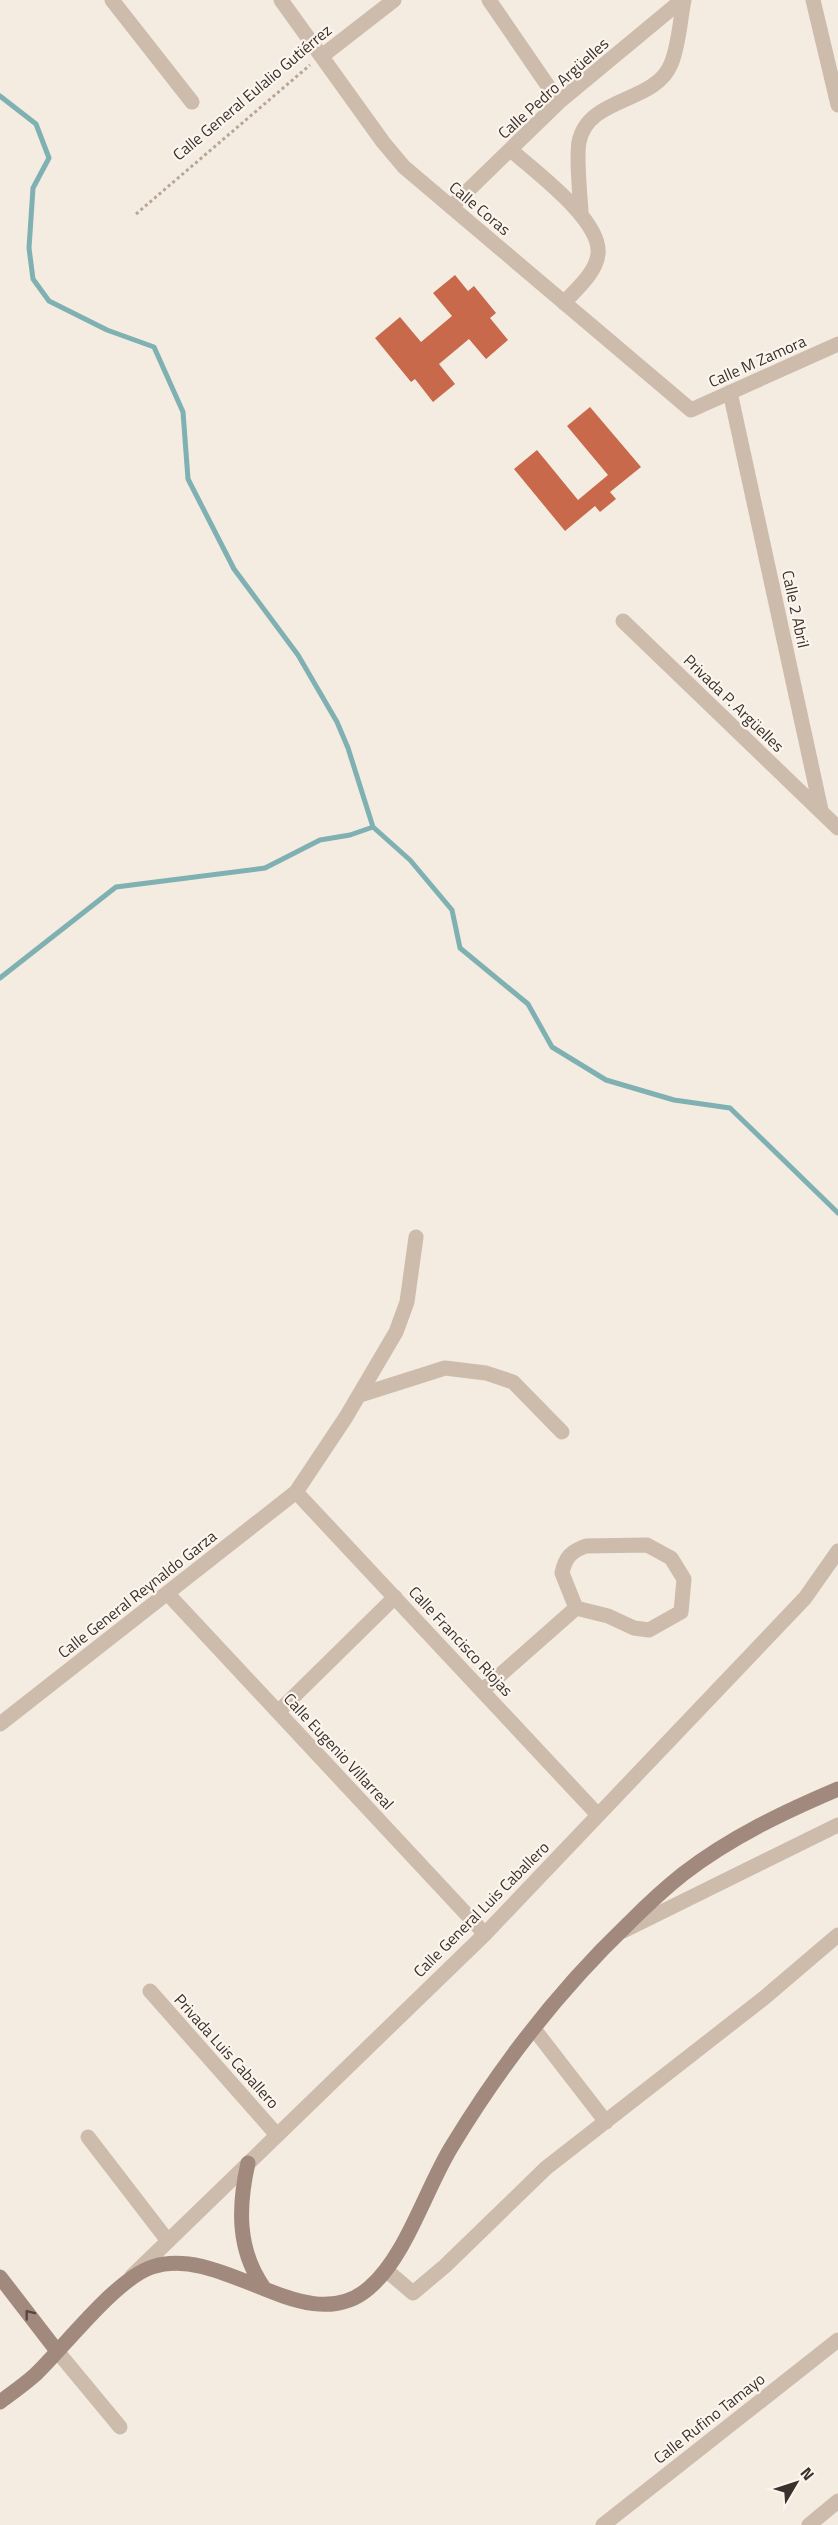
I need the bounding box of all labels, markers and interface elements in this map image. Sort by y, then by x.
street label: Calle General Eulalio Gutiérrez [167,18,337,166]
street label: Calle Pedro Argüelles [492,32,614,144]
street label: Calle Coras [444,175,516,241]
street label: Calle M Zamora [704,329,810,393]
street label: Calle 2 Abril [776,568,816,650]
street label: Privada P. Argüelles [678,649,790,757]
street label: Calle General Reynaldo Garza [52,1524,222,1664]
street label: Calle Francisco Riojas [403,1580,519,1702]
street label: Calle Eugenio Villarreal [278,1687,400,1815]
street label: Calle General Luis Caballero [407,1835,555,1983]
street label: Privada Luis Caballero [169,1988,285,2114]
one-way arrow [25,2310,36,2321]
street label: Calle Rufino Tamayo [648,2367,770,2469]
north arrow [766,2453,826,2513]
text: N [795,2462,820,2485]

